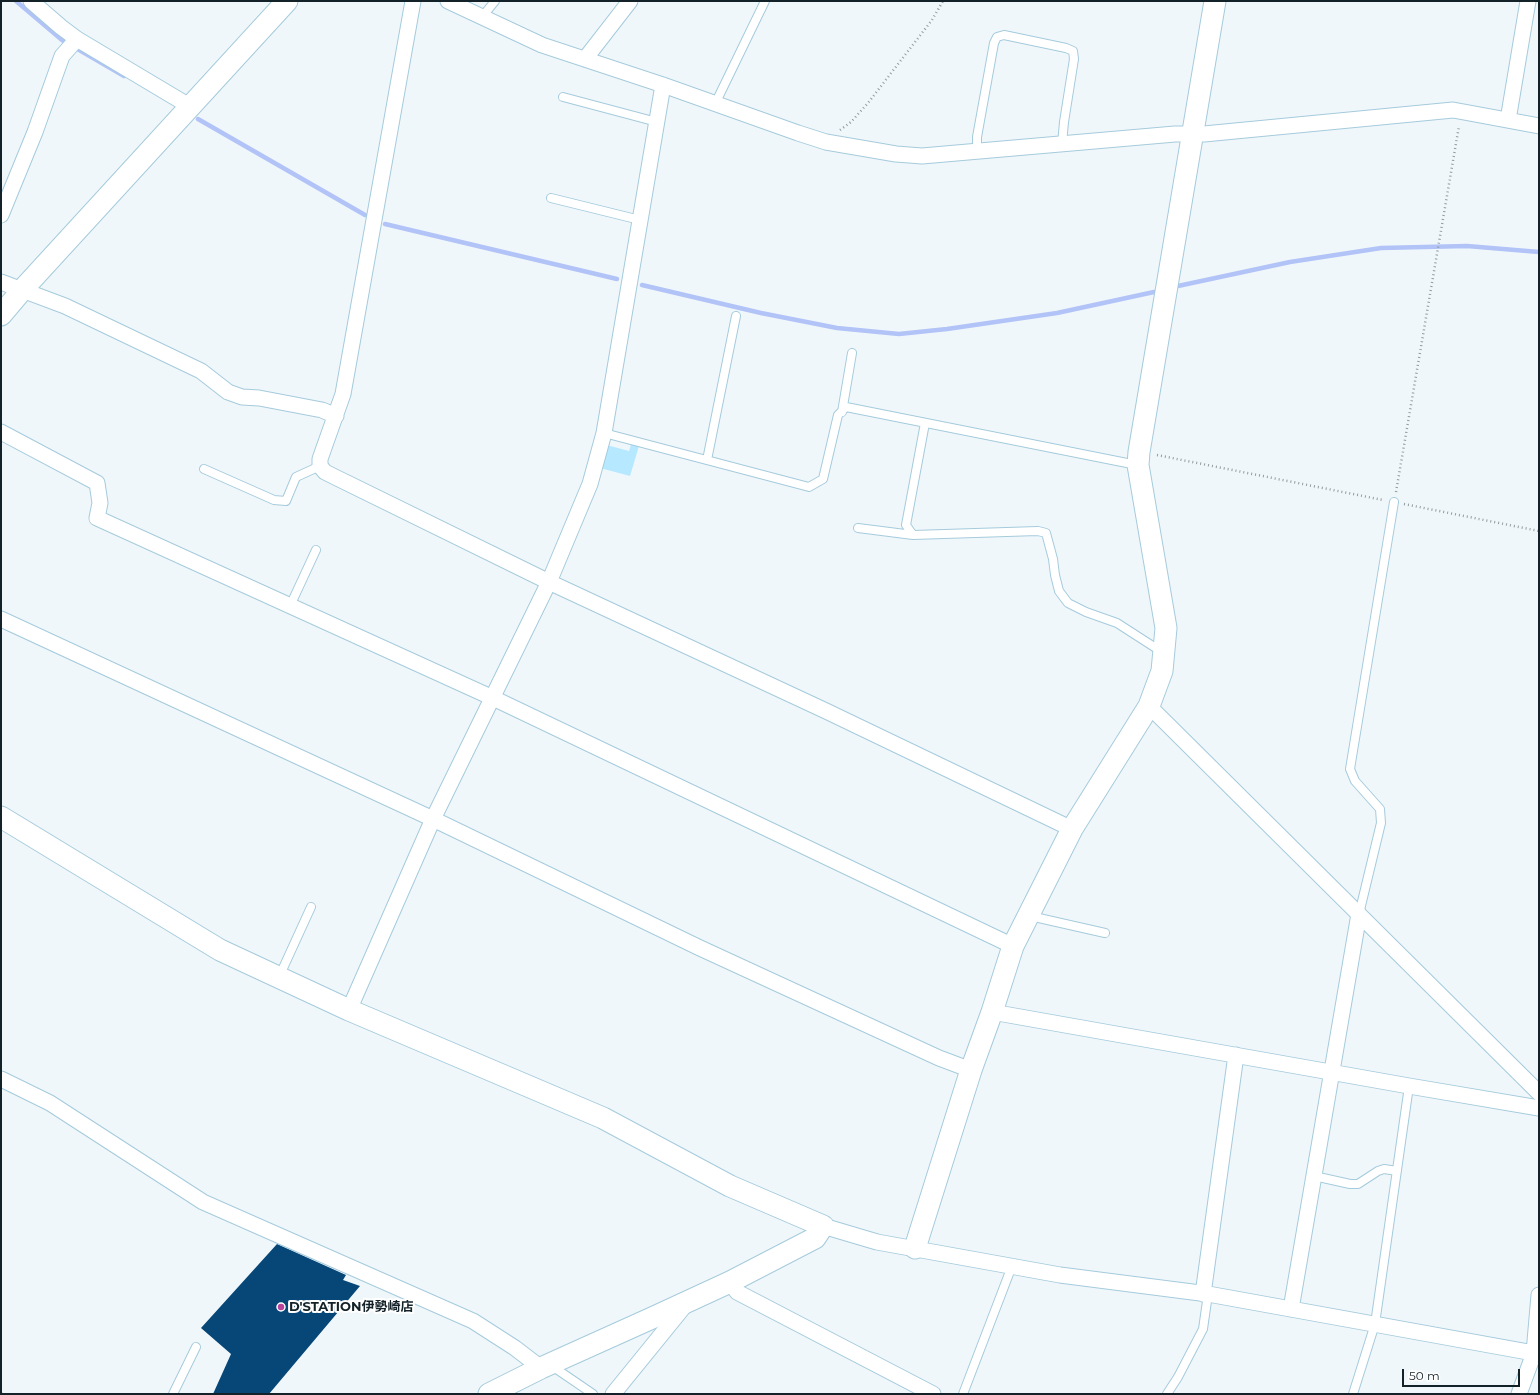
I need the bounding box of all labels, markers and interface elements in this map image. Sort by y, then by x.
place label: D'STATION伊勢崎店 [289,1299,414,1315]
marker: D'STATION伊勢崎店 [276,1302,286,1312]
scale bar [1404,1361,1522,1387]
text: 50 m [1409,1368,1440,1383]

